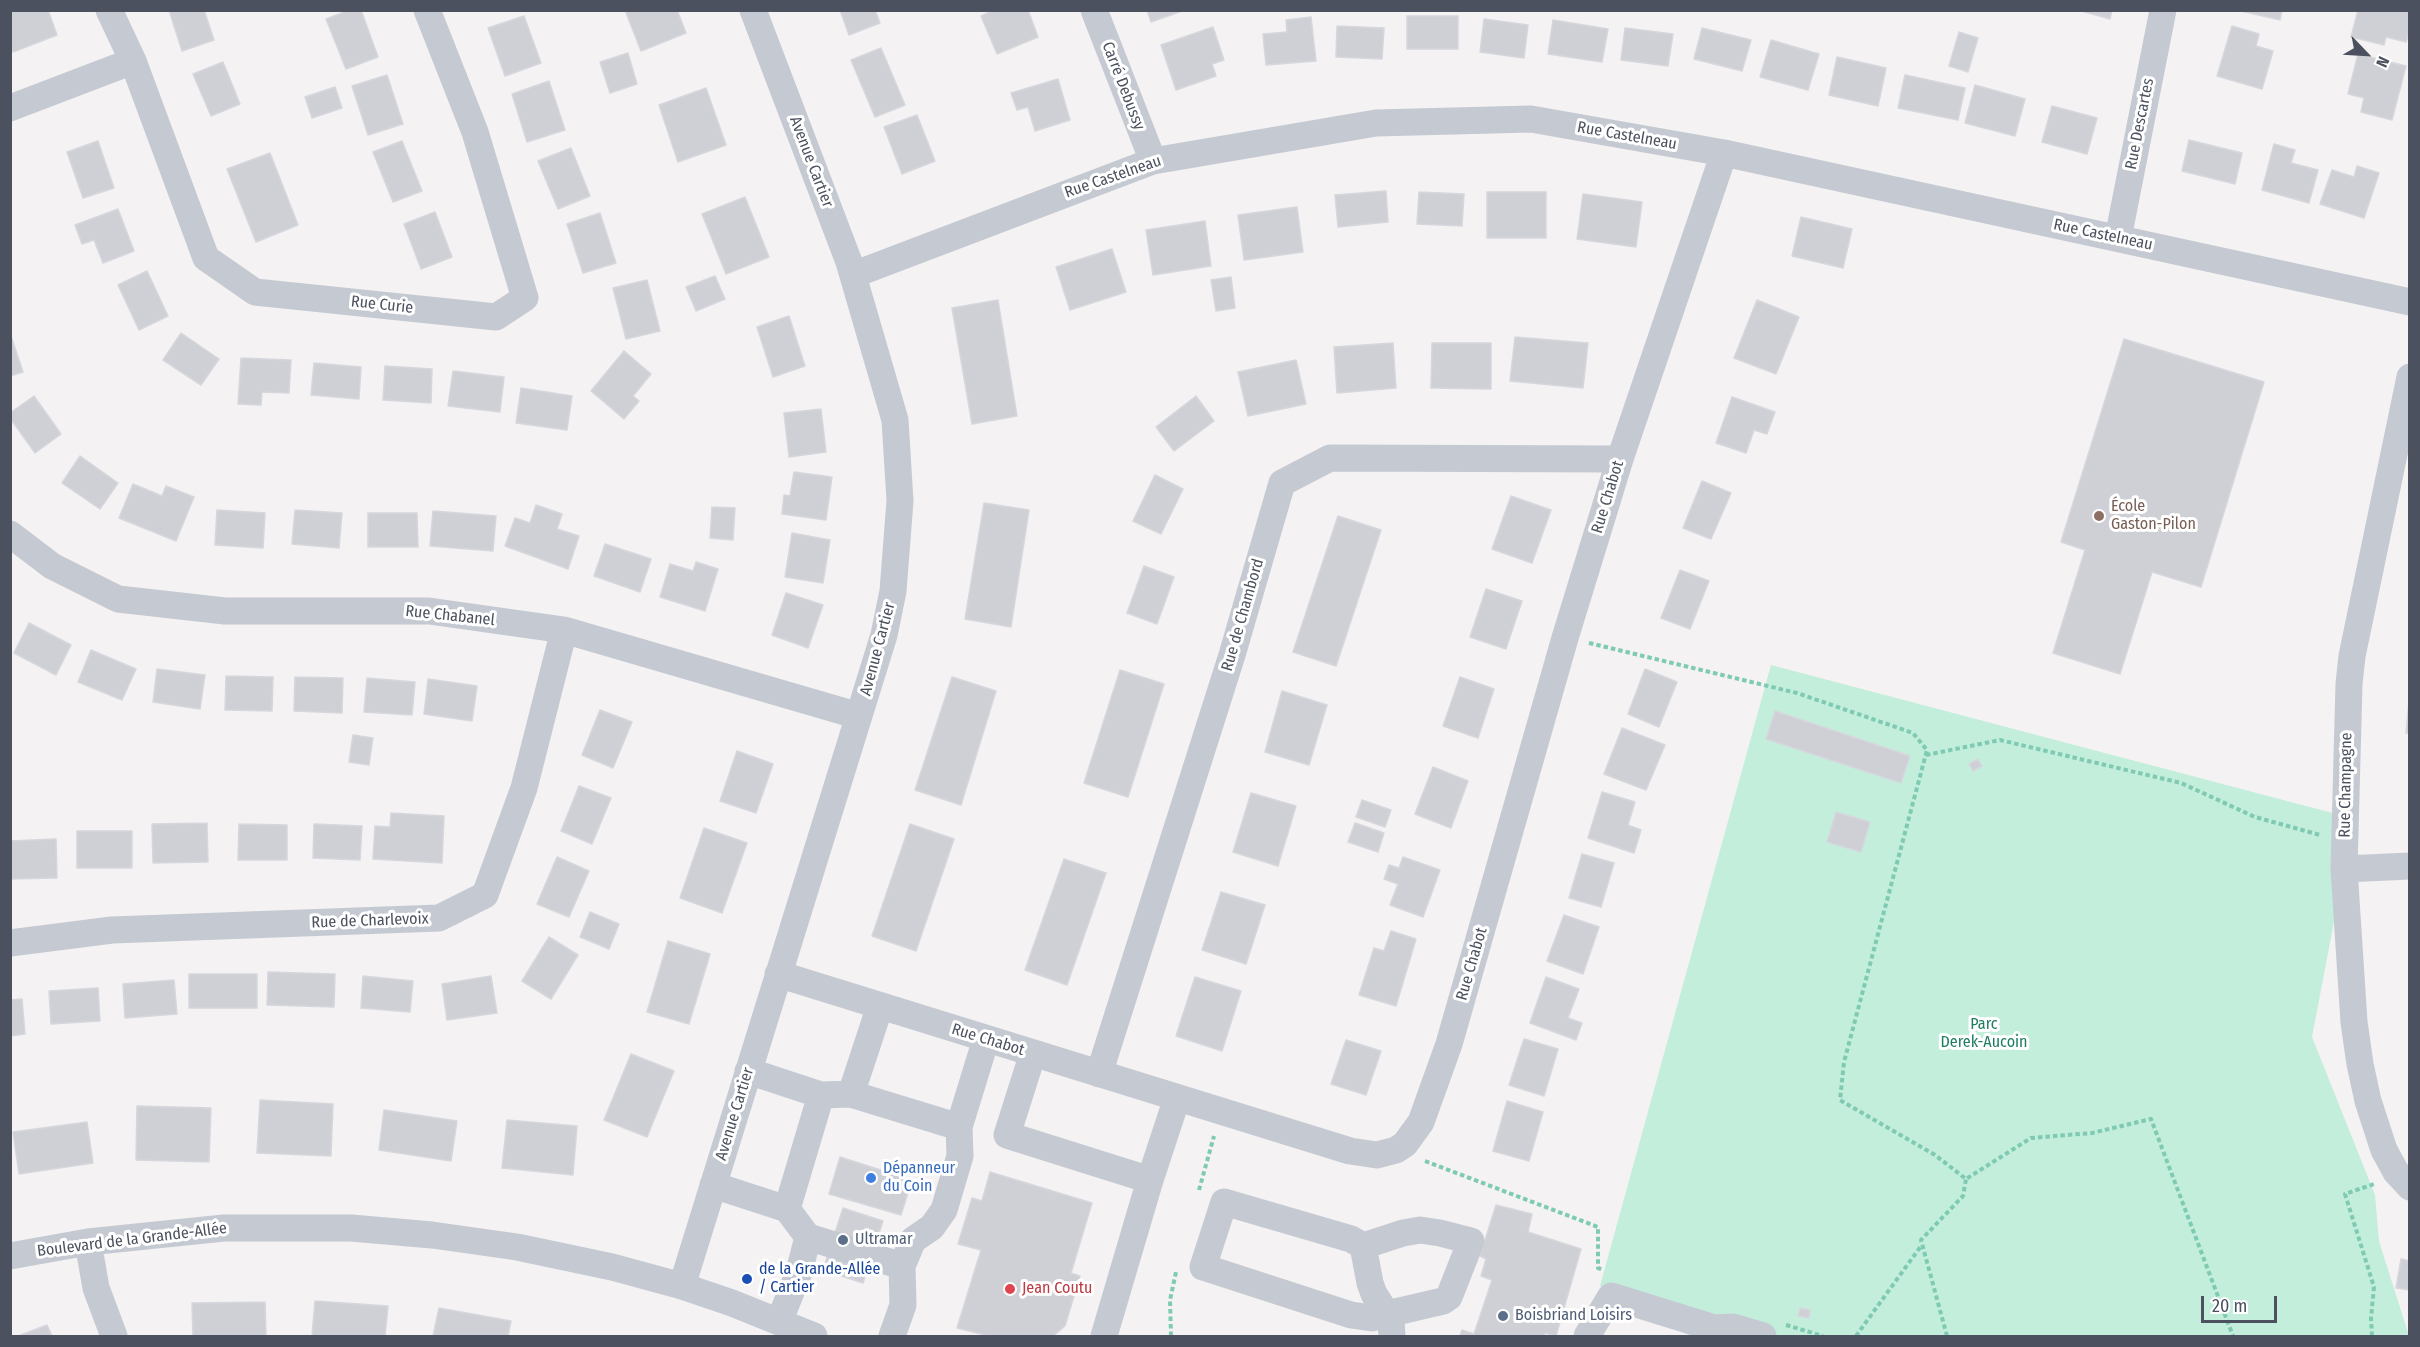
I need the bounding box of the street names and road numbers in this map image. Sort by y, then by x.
street label: Carré Debussy [1097,39,1149,133]
street label: Rue Descartes [2122,77,2158,171]
street label: Avenue Cartier [785,114,837,210]
street label: Rue Castelneau [1576,118,1678,154]
street label: Rue Castelneau [1062,152,1164,202]
street label: Rue Castelneau [2052,215,2154,255]
street label: Rue Curie [350,292,414,318]
street label: Rue Chabot [1588,458,1628,536]
street label: Rue de Chambord [1218,557,1268,673]
street label: Avenue Cartier [856,600,900,698]
street label: Rue Chabanel [404,602,496,630]
street label: Rue Champagne [2335,732,2357,838]
street label: Rue de Charlevoix [311,909,429,933]
street label: Rue Chabot [1452,925,1492,1003]
street label: Rue Chabot [949,1020,1027,1060]
street label: Avenue Cartier [712,1065,758,1163]
street label: Boulevard de la Grande-Allée [36,1219,228,1261]

